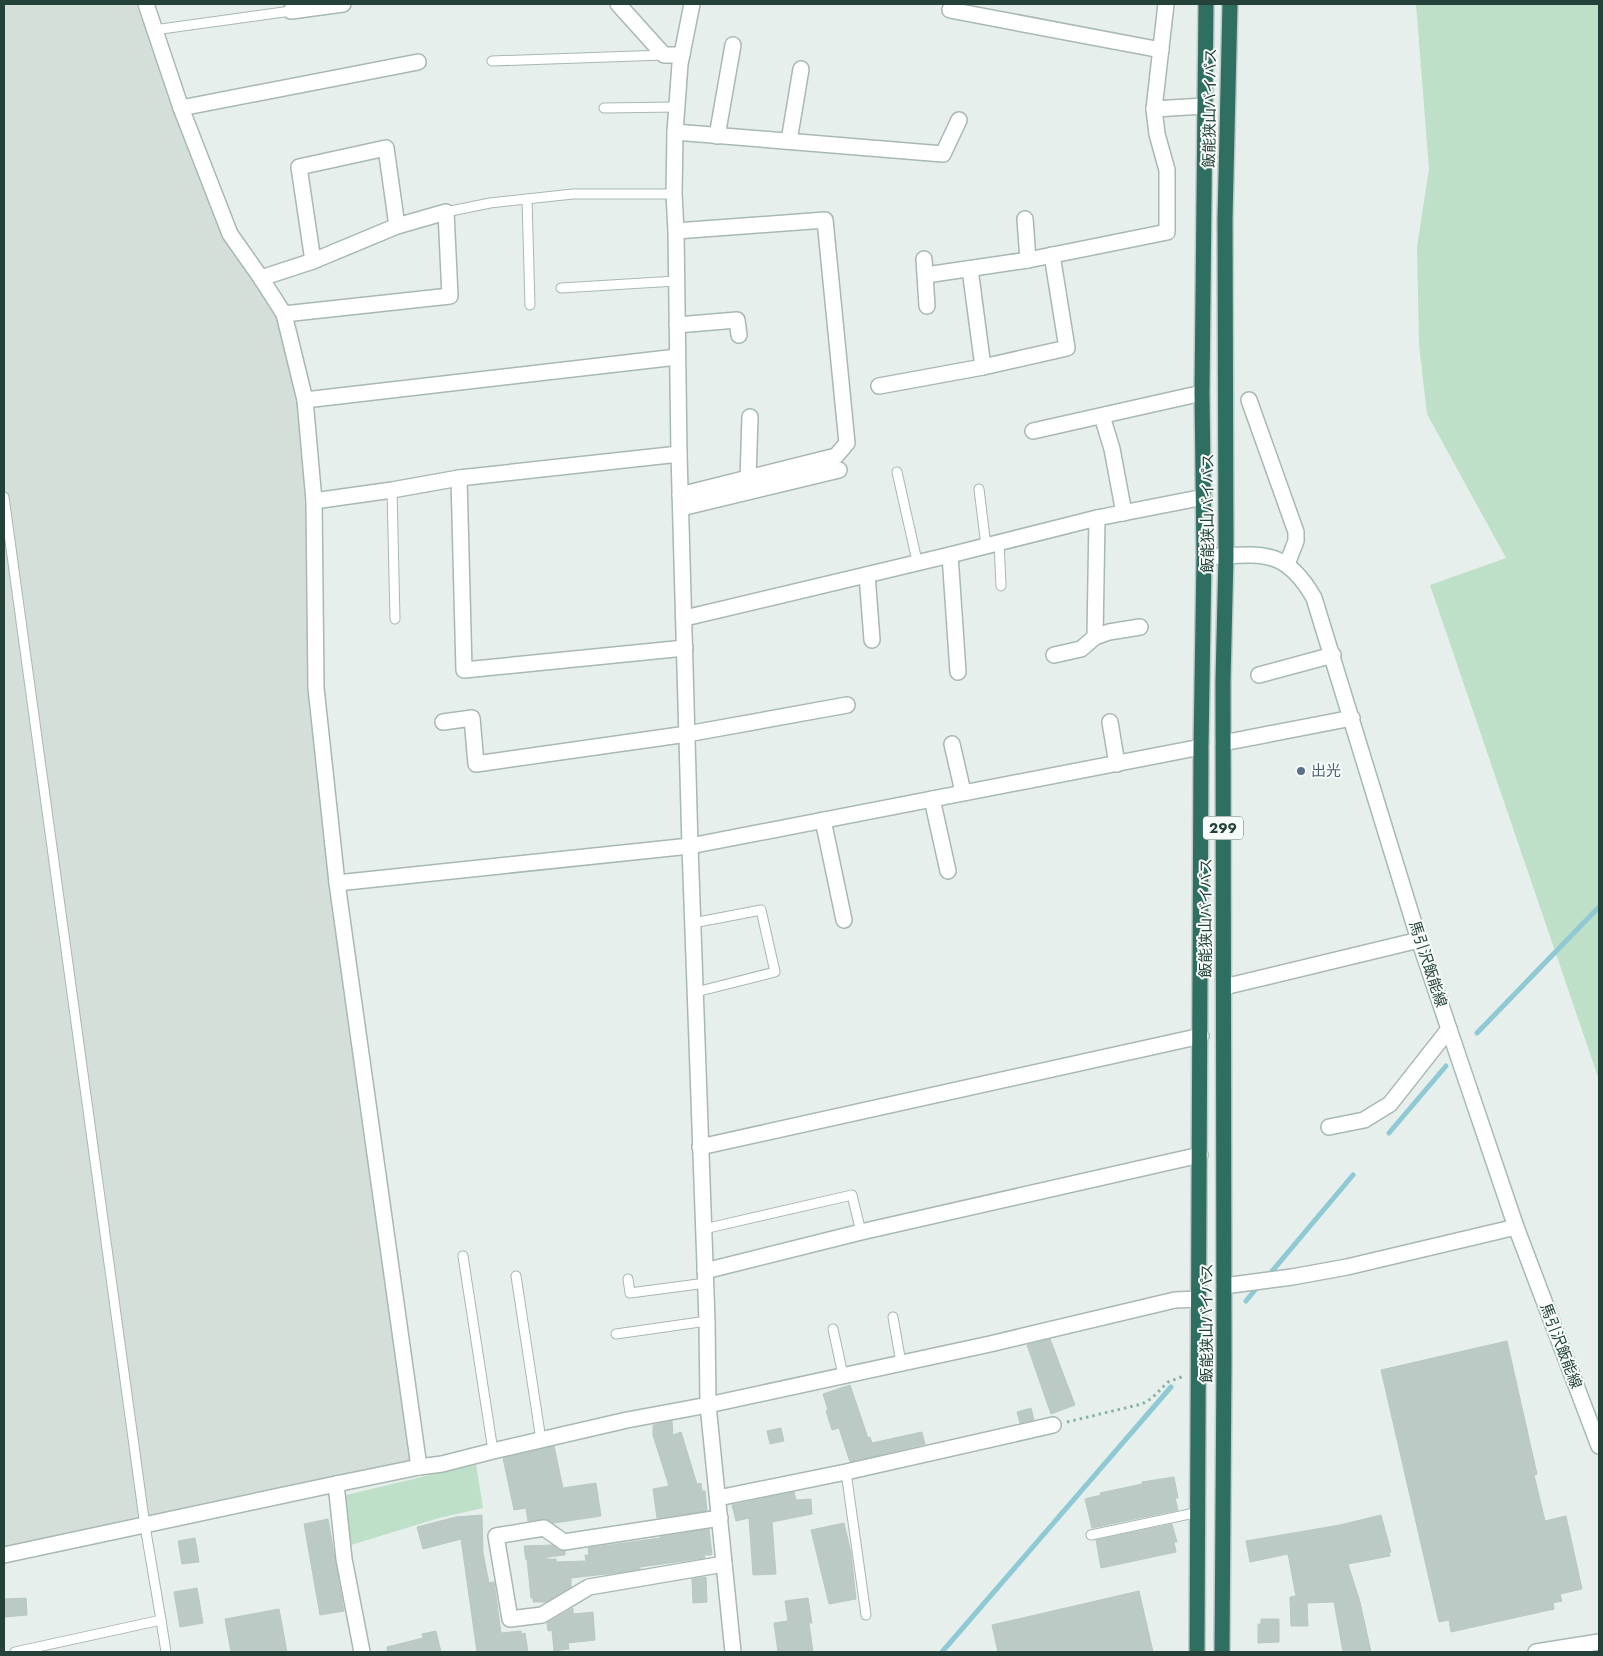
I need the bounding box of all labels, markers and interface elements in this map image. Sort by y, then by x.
street label: 飯能狭山バイパス [1198,48,1222,168]
street label: 飯能狭山バイパス [1197,453,1219,573]
place label: 出光 [1311,760,1341,782]
marker: 出光 [1295,765,1307,777]
road number: 299 [1203,816,1243,840]
street label: 飯能狭山バイパス [1195,858,1217,978]
street label: 馬引沢飯能線 [1404,918,1452,1010]
street label: 飯能狭山バイパス [1196,1263,1218,1383]
street label: 馬引沢飯能線 [1535,1300,1587,1392]

